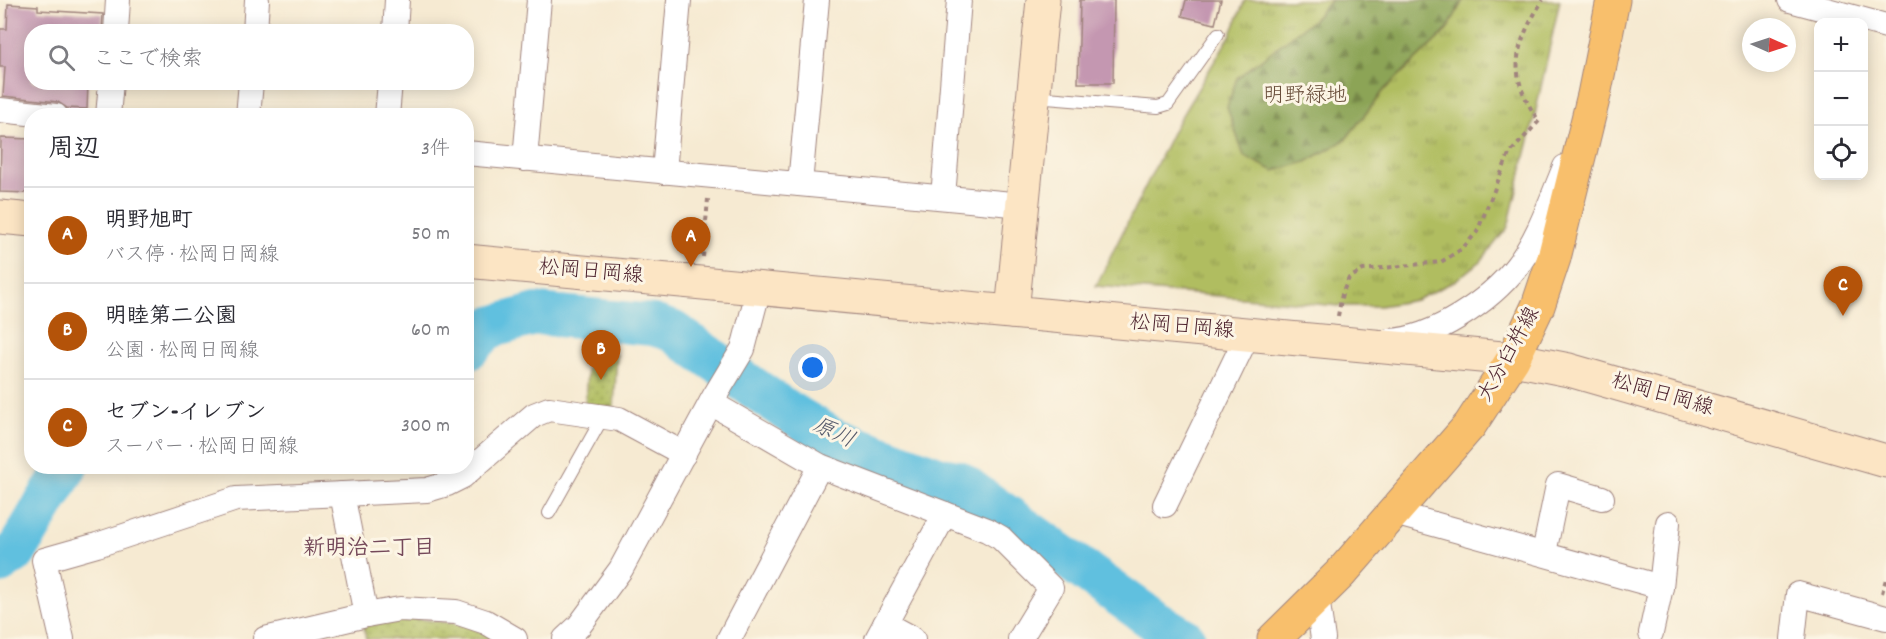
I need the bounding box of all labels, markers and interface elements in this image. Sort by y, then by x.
north arrow [1742,18,1796,72]
map controls [1814,18,1868,180]
button: + [1814,18,1868,72]
search box [24,24,474,90]
icon: search [45,41,78,74]
text: ここで検索 [93,45,203,76]
button: − [1814,72,1868,126]
park label: 明野緑地 [1263,82,1347,112]
button: locate [1814,126,1868,180]
text: 周辺 [48,132,100,169]
text: 3件 [421,136,450,164]
text: 明野旭町 [105,206,193,237]
pin: A [672,218,710,267]
text: A [62,221,73,249]
text: 50 m [412,221,450,249]
text: バス停 · 松岡日岡線 [105,242,279,270]
street label: 松岡日岡線 [537,253,645,293]
pin: C [1824,266,1862,316]
text: 明睦第二公園 [105,302,237,333]
street label: 大分臼杵線 [1471,302,1549,408]
street label: 松岡日岡線 [1128,308,1236,348]
text: B [63,317,72,345]
text: 60 m [411,317,450,345]
pin: B [582,330,620,380]
text: 公園 · 松岡日岡線 [105,338,259,366]
your location [798,353,827,382]
street label: 松岡日岡線 [1607,367,1717,425]
text: セブン-イレブン [105,398,267,429]
water label: 原川 [807,411,859,457]
text: C [63,413,72,441]
text: 300 m [401,413,450,441]
text: スーパー · 松岡日岡線 [105,434,298,462]
district label: 新明治二丁目 [303,534,435,565]

